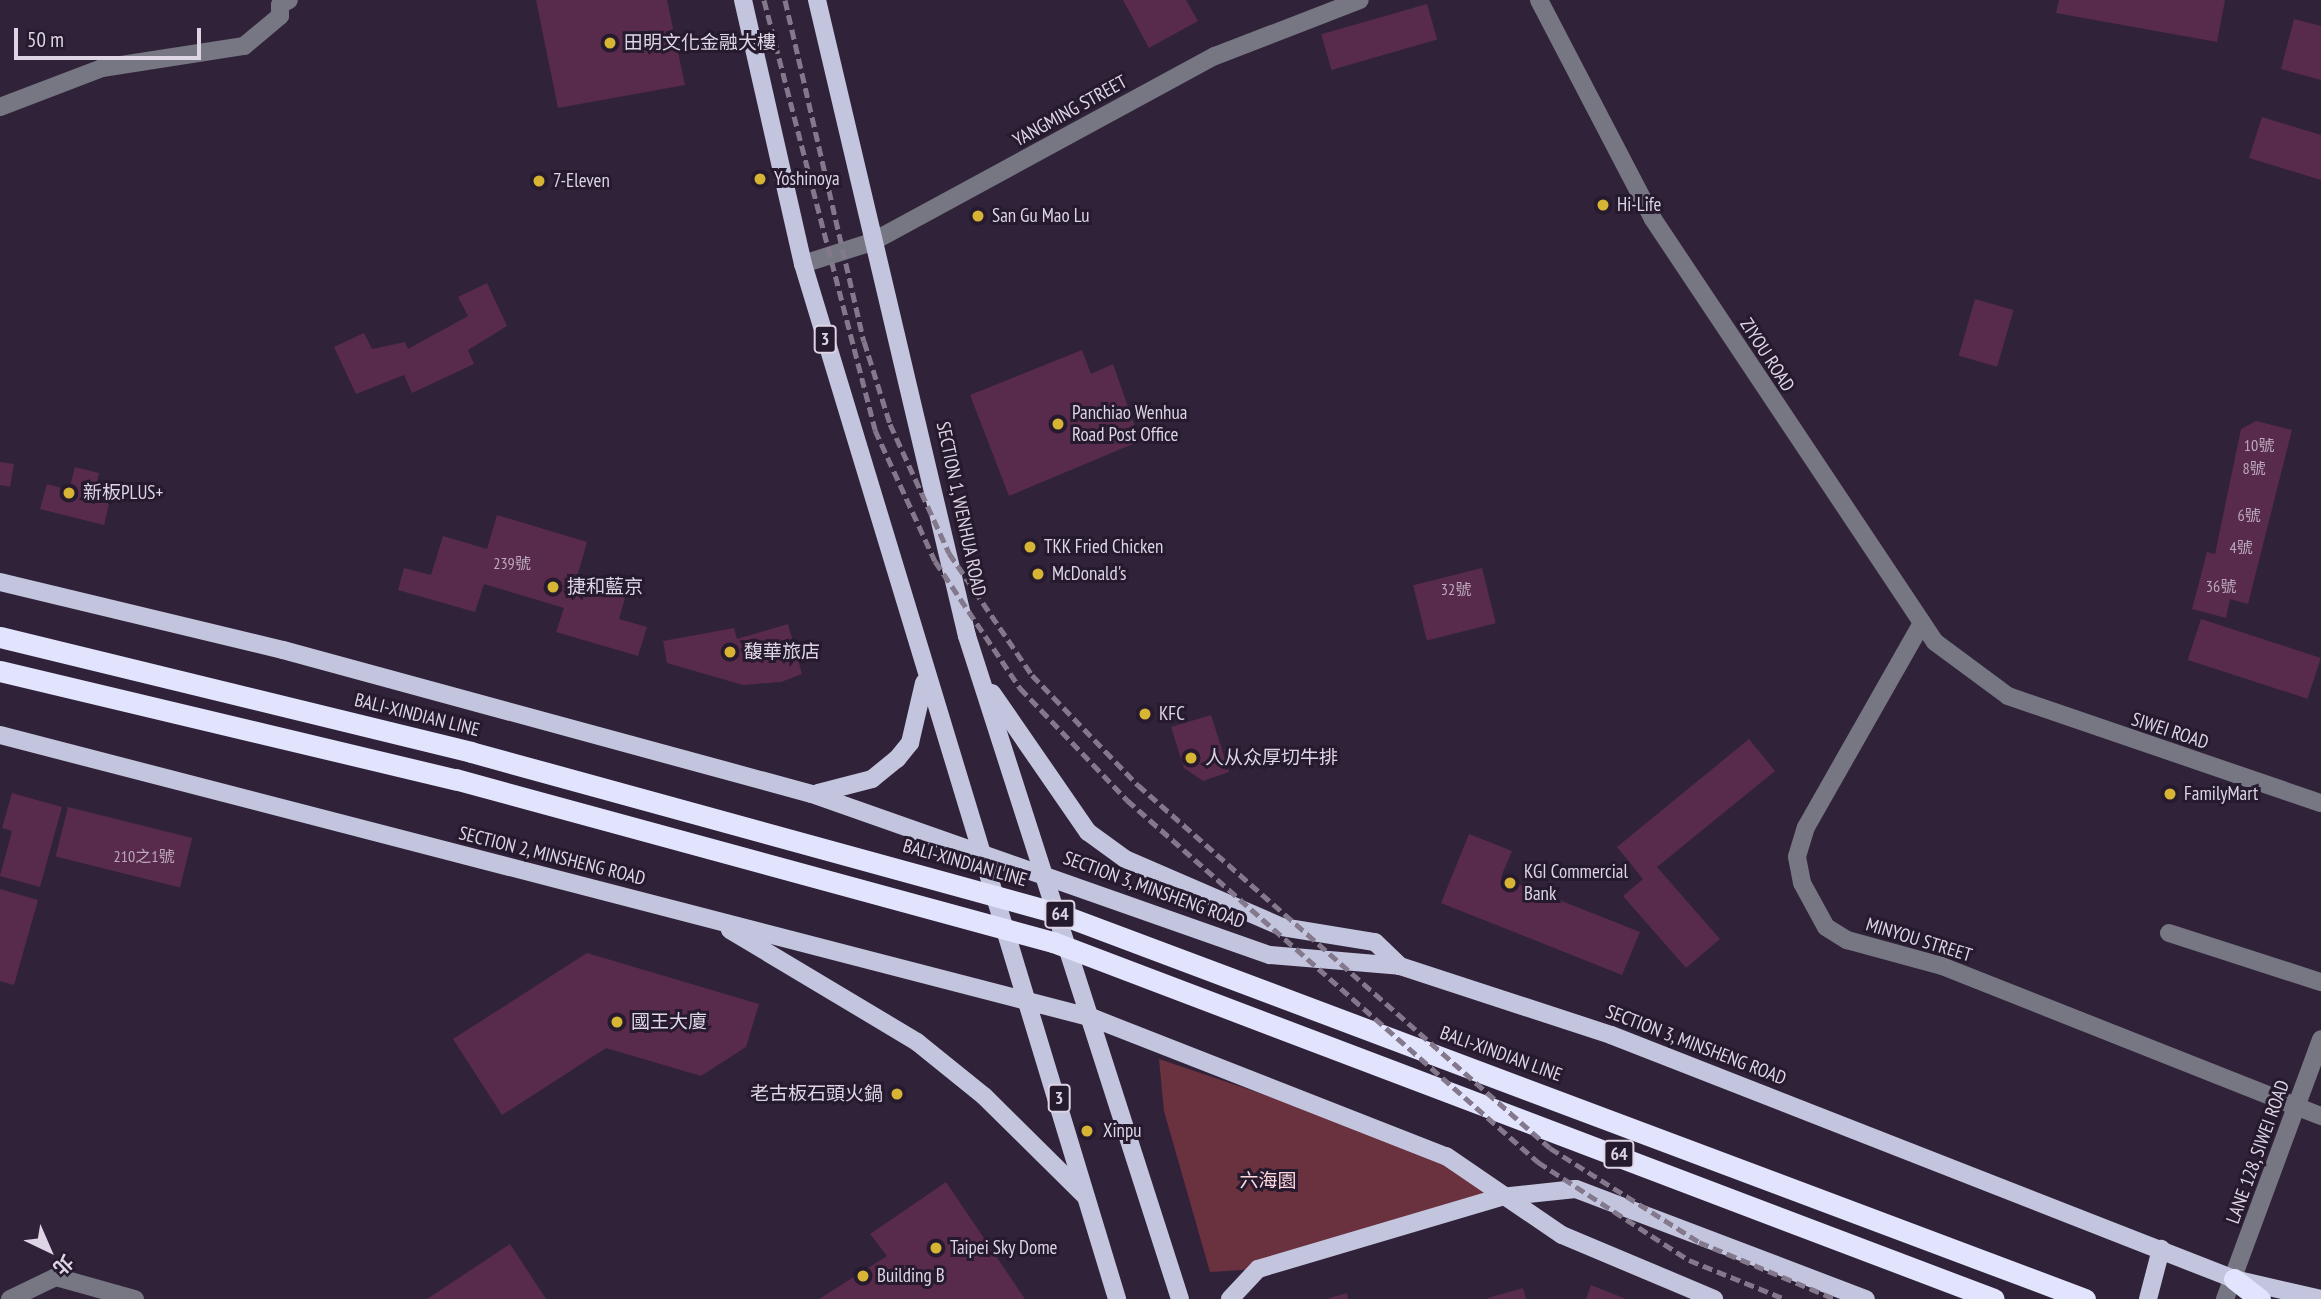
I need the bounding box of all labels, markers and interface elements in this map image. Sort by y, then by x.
scale bar [18,14,205,58]
text: 50 m [27,26,64,53]
place label: 田明文化金融大樓 [624,32,776,54]
marker: 田明文化金融大樓 [602,35,618,51]
street label: YANGMING STREET [1009,70,1131,152]
place label: Yoshinoya [774,168,839,190]
place label: 7-Eleven [553,170,610,192]
marker: Yoshinoya [752,171,768,187]
marker: 7-Eleven [531,173,547,189]
place label: Hi-Life [1617,194,1661,216]
marker: Hi-Life [1595,197,1611,213]
place label: San Gu Mao Lu [992,205,1090,227]
marker: San Gu Mao Lu [970,208,986,224]
street label: ZIYOU ROAD [1735,314,1799,396]
road number: 3 [813,324,837,354]
place label: Panchiao Wenhua Road Post Office [1072,402,1188,446]
marker: Panchiao Wenhua Road Post Office [1050,416,1066,432]
street label: SECTION 1, WENHUA ROAD [931,419,991,599]
house number: 10號 [2244,435,2274,455]
house number: 8號 [2242,458,2266,478]
place label: 新板PLUS+ [83,482,163,504]
marker: 新板PLUS+ [61,485,77,501]
house number: 6號 [2237,505,2261,525]
place label: TKK Fried Chicken [1044,536,1164,558]
house number: 4號 [2229,537,2253,557]
marker: TKK Fried Chicken [1022,539,1038,555]
house number: 239號 [493,553,531,573]
place label: McDonald's [1052,563,1127,585]
marker: McDonald's [1030,566,1046,582]
place label: 捷和藍京 [567,576,643,598]
house number: 36號 [2206,576,2236,596]
marker: 捷和藍京 [545,579,561,595]
house number: 32號 [1441,579,1471,599]
place label: 馥華旅店 [744,641,820,663]
marker: 馥華旅店 [722,644,738,660]
street label: BALI-XINDIAN LINE [352,688,482,742]
place label: KFC [1159,703,1185,725]
marker: KFC [1137,706,1153,722]
street label: SIWEI ROAD [2129,708,2211,754]
place label: 人从众厚切牛排 [1205,747,1338,769]
marker: 人从众厚切牛排 [1183,750,1199,766]
place label: FamilyMart [2184,783,2258,805]
marker: FamilyMart [2162,786,2178,802]
street label: SECTION 2, MINSHENG ROAD [456,822,648,890]
street label: BALI-XINDIAN LINE [900,834,1030,892]
house number: 210之1號 [114,846,174,866]
street label: SECTION 3, MINSHENG ROAD [1060,846,1248,934]
place label: KGI Commercial Bank [1524,861,1628,905]
marker: KGI Commercial Bank [1502,875,1518,891]
road number: 64 [1044,900,1076,929]
street label: MINYOU STREET [1863,913,1975,967]
street label: SECTION 3, MINSHENG ROAD [1602,1000,1790,1090]
place label: 國王大廈 [631,1011,707,1033]
marker: 國王大廈 [609,1014,625,1030]
street label: BALI-XINDIAN LINE [1437,1021,1565,1087]
street label: LANE 128, SIWEI ROAD [2221,1077,2295,1227]
place label: 老古板石頭火鍋 [750,1083,883,1105]
road number: 3 [1047,1084,1071,1112]
marker: 老古板石頭火鍋 [889,1086,905,1102]
place label: Xinpu [1103,1120,1141,1142]
marker: Xinpu [1077,1121,1097,1141]
road number: 64 [1603,1140,1635,1168]
park label: 六海園 [1240,1170,1296,1192]
north arrow [14,1215,84,1285]
place label: Taipei Sky Dome [950,1237,1058,1259]
marker: Taipei Sky Dome [928,1240,944,1256]
text: 北 [48,1250,79,1280]
place label: Building B [877,1265,945,1287]
marker: Building B [855,1268,871,1284]

